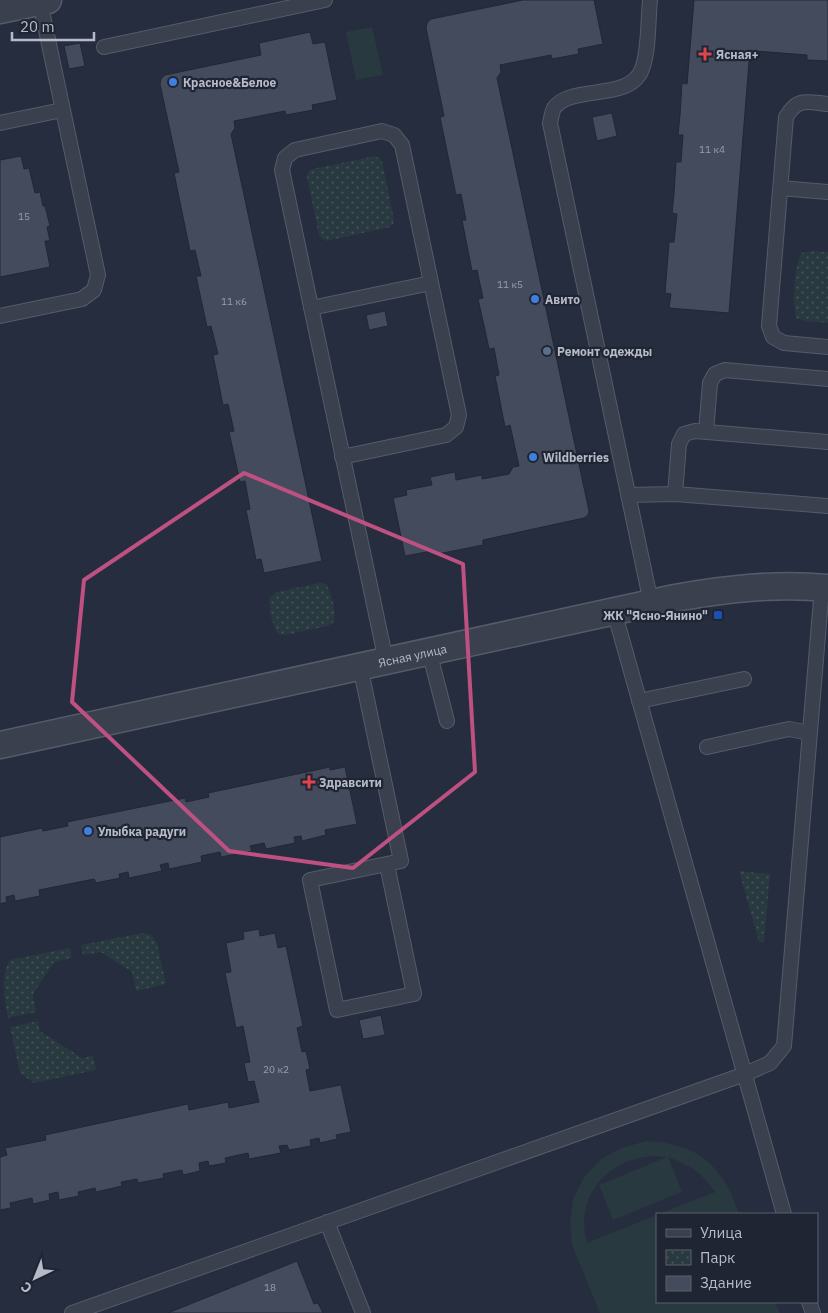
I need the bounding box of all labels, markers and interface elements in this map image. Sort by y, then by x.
scale bar [12,10,95,42]
text: 20 m [20,17,55,36]
marker: Ясная+ [698,47,712,61]
place label: Ясная+ [716,47,759,62]
place label: Красное&Белое [183,75,277,90]
marker: Красное&Белое [167,76,179,88]
house number: 11 к4 [699,143,725,156]
house number: 15 [18,210,30,223]
house number: 11 к5 [497,278,523,291]
place label: Авито [545,292,580,307]
marker: Авито [529,293,541,305]
house number: 11 к6 [221,295,247,308]
place label: Ремонт одежды [557,344,652,359]
marker: Ремонт одежды [541,345,553,357]
place label: Wildberries [543,450,609,465]
marker: Wildberries [527,451,539,463]
place label: ЖК "Ясно-Янино" [603,608,708,623]
marker: ЖК "Ясно-Янино" [712,609,724,621]
street label: Ясная улица [377,640,449,670]
place label: Здравсити [319,775,382,790]
marker: Здравсити [303,776,315,788]
place label: Улыбка радуги [98,824,186,839]
marker: Улыбка радуги [82,825,94,837]
house number: 20 к2 [263,1063,289,1076]
legend [656,1213,818,1303]
text: Улица [700,1223,742,1242]
text: Парк [700,1248,735,1267]
north arrow [10,1253,60,1303]
text: Здание [700,1273,752,1292]
text: С [17,1278,36,1297]
house number: 18 [264,1281,276,1294]

